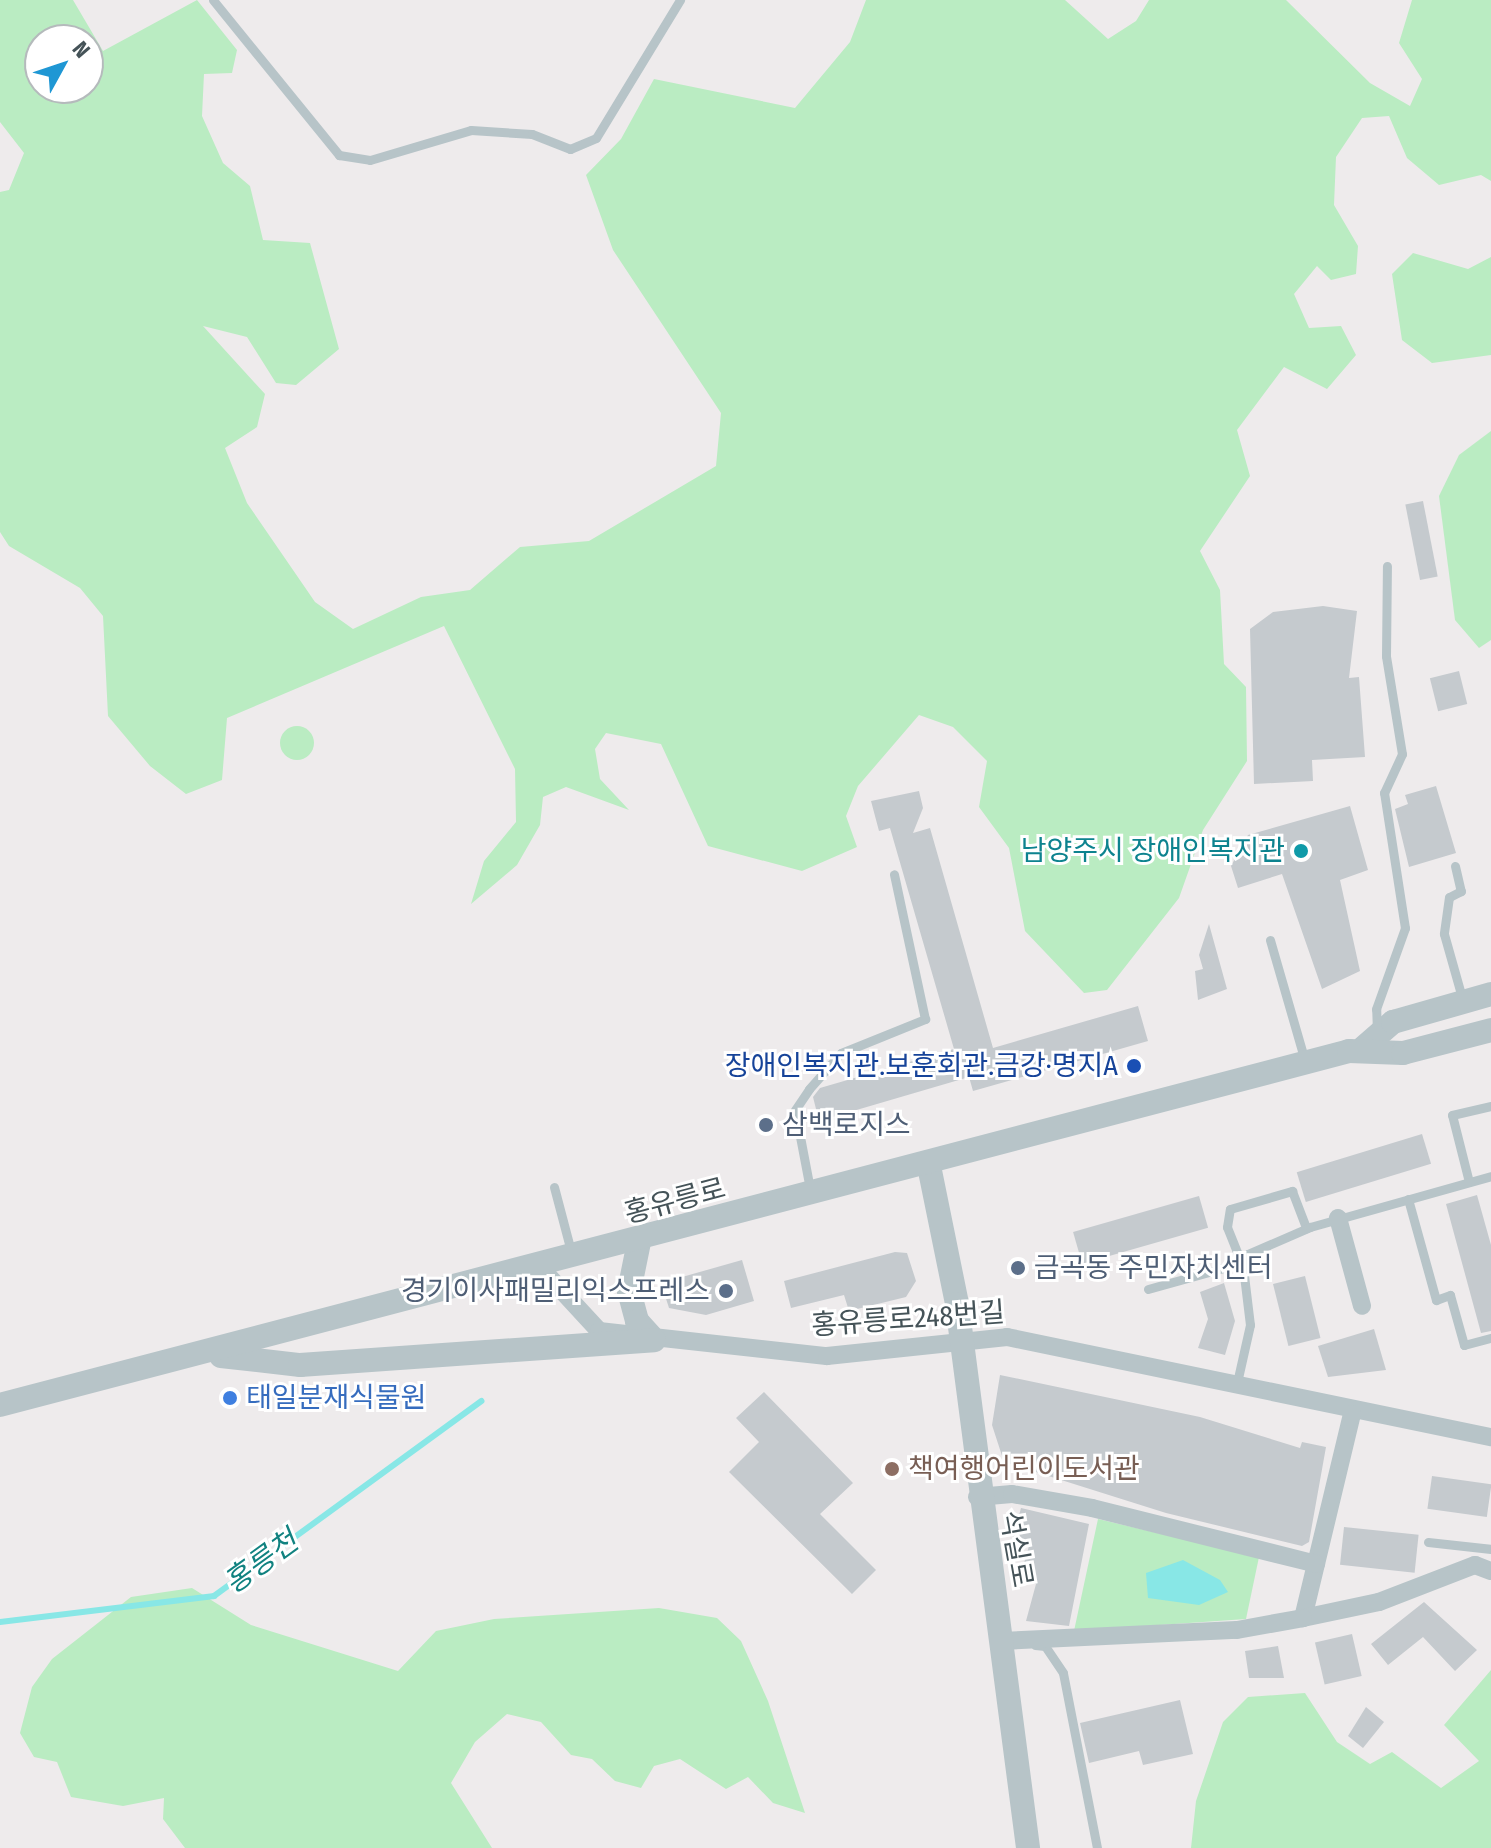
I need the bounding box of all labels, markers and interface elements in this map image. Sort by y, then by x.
north arrow [24,24,104,104]
text: N [67,36,96,63]
place label: 남양주시 장애인복지관 [1021,834,1285,868]
marker: 남양주시 장애인복지관 [1292,842,1310,860]
place label: 장애인복지관.보훈회관.금강·명지A [725,1049,1118,1083]
marker: 장애인복지관.보훈회관.금강·명지A [1125,1057,1143,1075]
place label: 삼백로지스 [782,1108,911,1142]
marker: 삼백로지스 [757,1116,775,1134]
street label: 홍유릉로 [621,1171,729,1231]
place label: 금곡동 주민자치센터 [1034,1251,1272,1285]
marker: 금곡동 주민자치센터 [1009,1259,1027,1277]
place label: 경기이사패밀리익스프레스 [401,1274,710,1308]
marker: 경기이사패밀리익스프레스 [717,1282,735,1300]
street label: 홍유릉로248번길 [810,1295,1006,1343]
place label: 태일분재식물원 [246,1381,426,1415]
marker: 태일분재식물원 [221,1389,239,1407]
place label: 책여행어린이도서관 [908,1452,1140,1486]
marker: 책여행어린이도서관 [883,1460,901,1478]
street label: 석실로 [993,1508,1039,1590]
water label: 홍릉천 [217,1523,305,1601]

